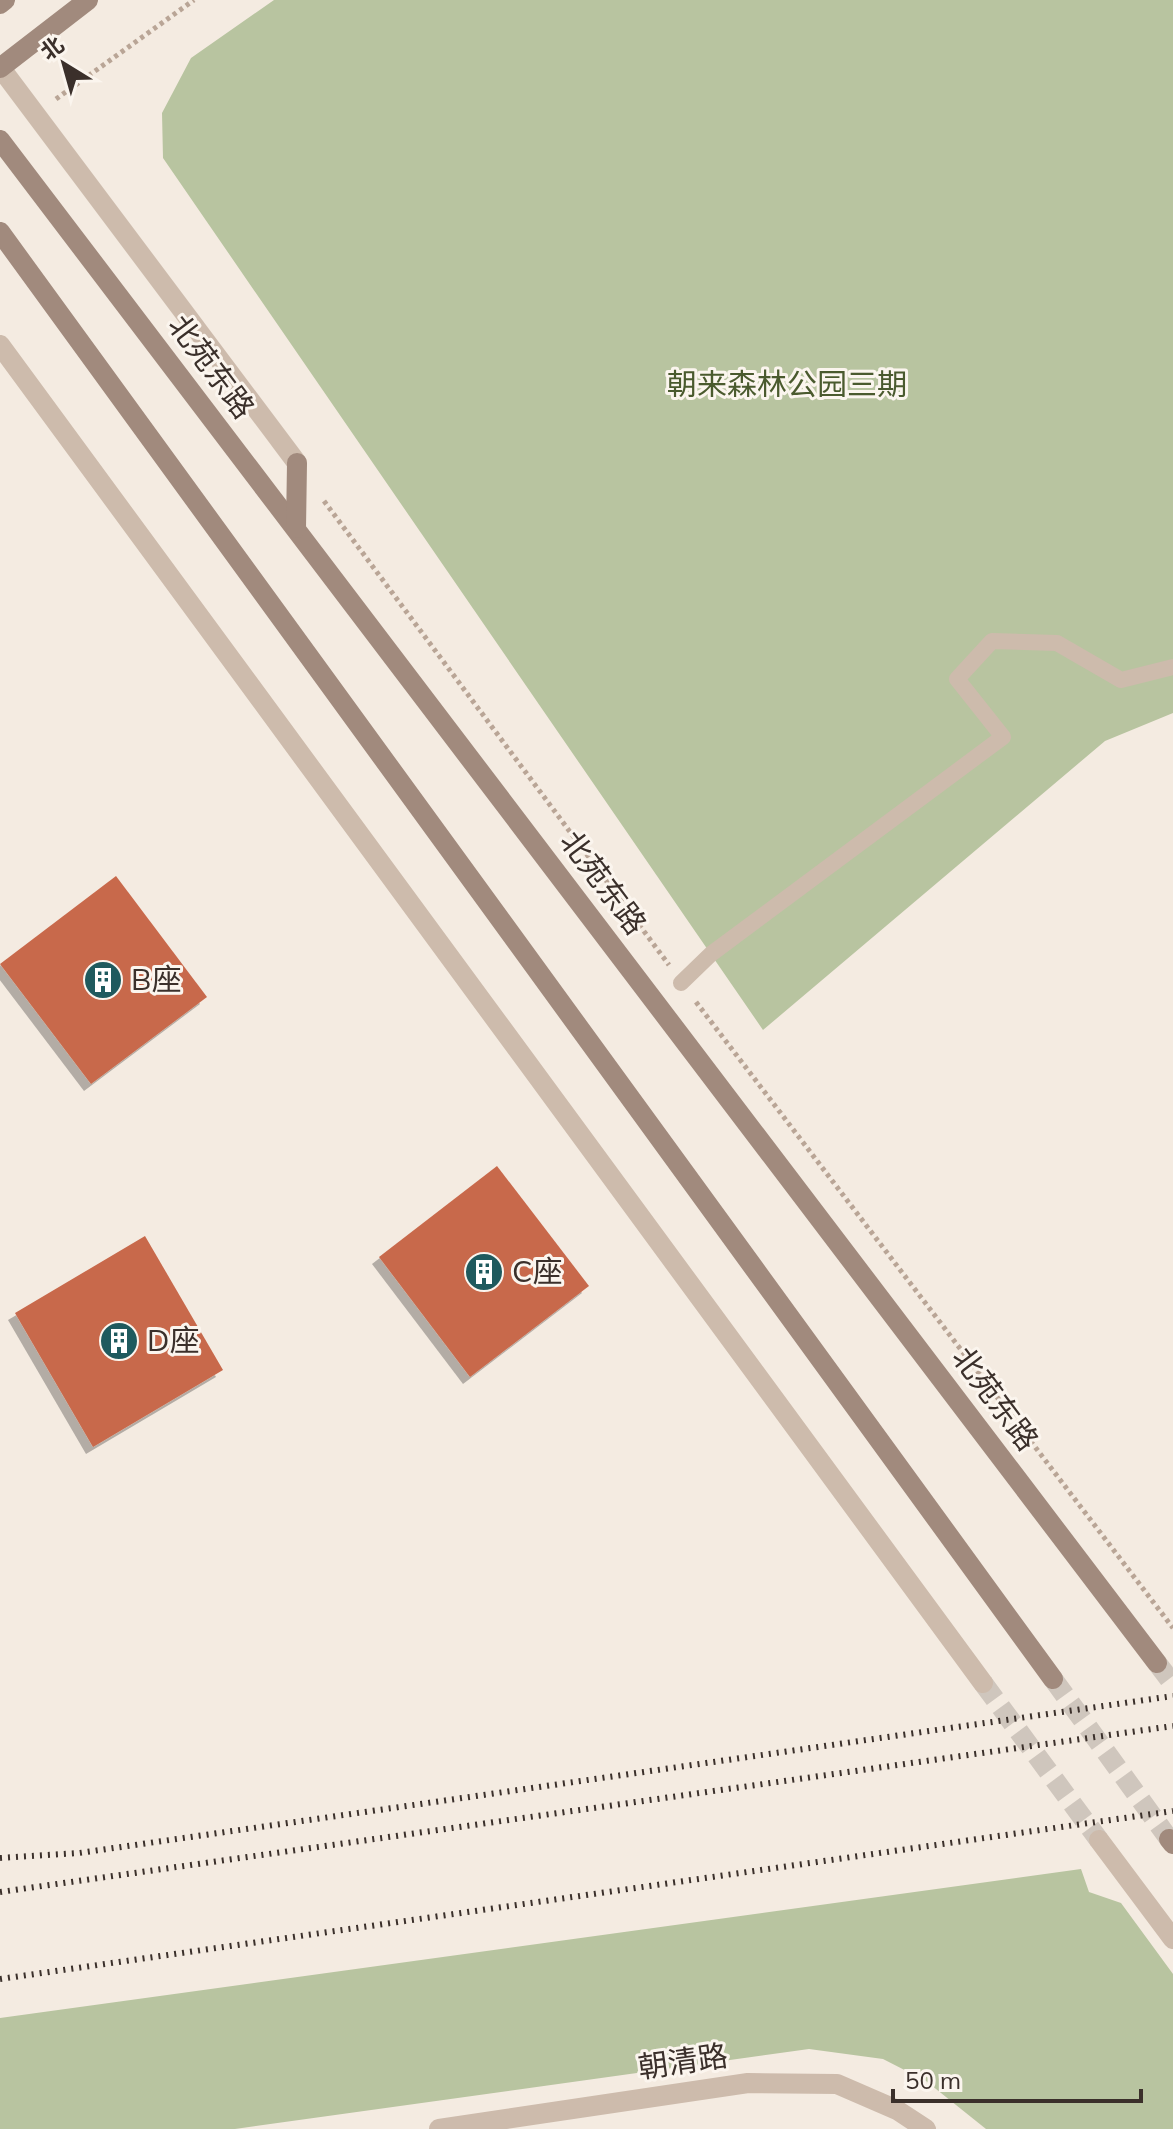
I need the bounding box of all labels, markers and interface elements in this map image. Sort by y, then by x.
north arrow [24,24,104,104]
text: 北 [35,30,69,66]
street label: 北苑东路 [161,307,263,426]
park label: 朝来森林公园三期 [667,365,907,403]
street label: 北苑东路 [553,823,655,942]
building icon: B座 [82,959,124,1001]
place label: B座 [131,960,181,998]
building icon: C座 [463,1251,505,1293]
place label: C座 [512,1252,563,1290]
building icon: D座 [98,1320,140,1362]
place label: D座 [147,1321,199,1359]
street label: 北苑东路 [945,1339,1047,1458]
street label: 朝清路 [636,2036,730,2086]
scale bar [893,2053,1141,2103]
text: 50 m [905,2065,961,2095]

